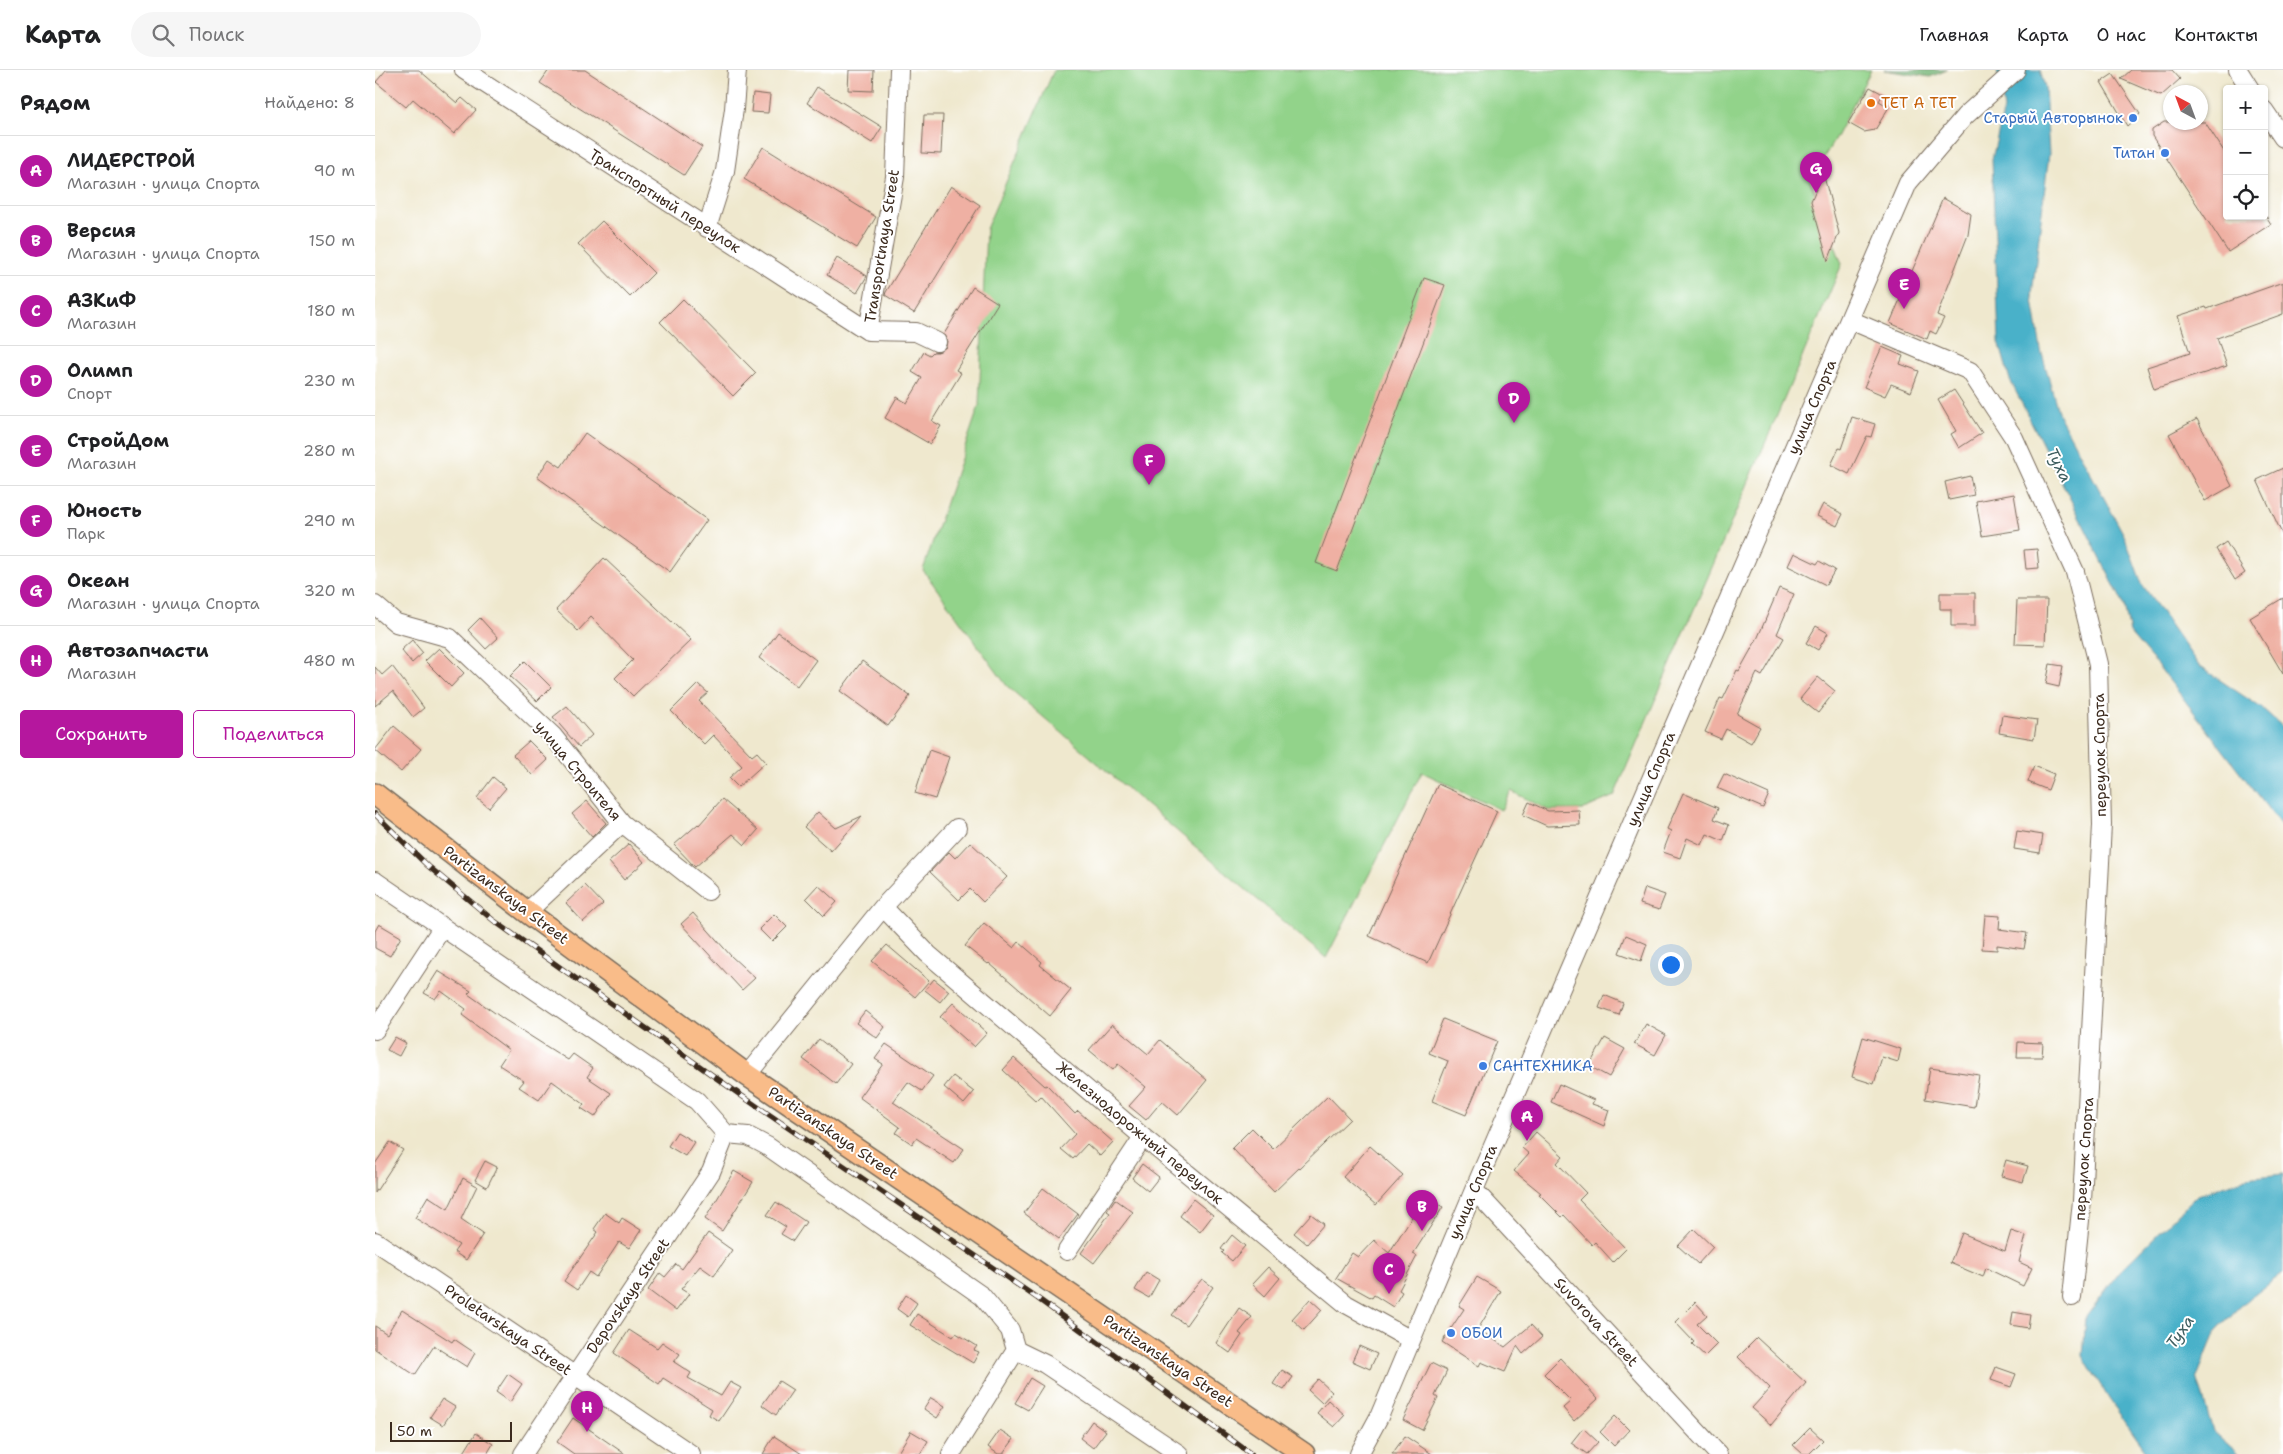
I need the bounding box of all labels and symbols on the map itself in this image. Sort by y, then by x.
north arrow [2163,85,2208,130]
place label: ТЕТ А ТЕТ [1881,93,1957,113]
marker: ТЕТ А ТЕТ [1865,97,1877,109]
place label: Старый Авторынок [1984,108,2123,128]
marker: Старый Авторынок [2127,112,2139,124]
place label: Титан [2113,143,2155,163]
street label: Транспортный переулок [585,144,745,258]
marker: Титан [2159,147,2171,159]
pin: G [1800,152,1832,193]
street label: Transportnaya Street [860,168,904,324]
pin: E [1888,268,1920,309]
street label: улица Спорта [1783,356,1841,457]
pin: D [1498,382,1530,423]
pin: F [1133,444,1165,485]
water label: Туха [2041,444,2077,486]
street label: переулок Спорта [2089,692,2111,817]
street label: улица Строителя [530,717,626,825]
street label: улица Спорта [1622,728,1680,829]
street label: Partizanskaya Street [439,841,573,949]
your location [1658,952,1684,978]
place label: САНТЕХНИКА [1493,1056,1593,1076]
street label: Железнодорожный переулок [1052,1057,1228,1209]
marker: САНТЕХНИКА [1477,1060,1489,1072]
street label: Partizanskaya Street [764,1082,902,1184]
street label: переулок Спорта [2070,1096,2098,1221]
pin: A [1511,1100,1543,1141]
street label: улица Спорта [1444,1141,1502,1242]
pin: B [1406,1190,1438,1231]
street label: Depovskaya Street [582,1235,674,1357]
pin: C [1373,1253,1405,1294]
street label: Suvorova Street [1549,1273,1643,1371]
street label: Proletarskaya Street [440,1280,576,1380]
street label: Partizanskaya Street [1099,1310,1237,1412]
water label: Туха [2161,1311,2199,1353]
place label: ОБОИ [1461,1323,1503,1343]
marker: ОБОИ [1445,1327,1457,1339]
pin: H [571,1391,603,1432]
scale bar [390,1419,513,1442]

